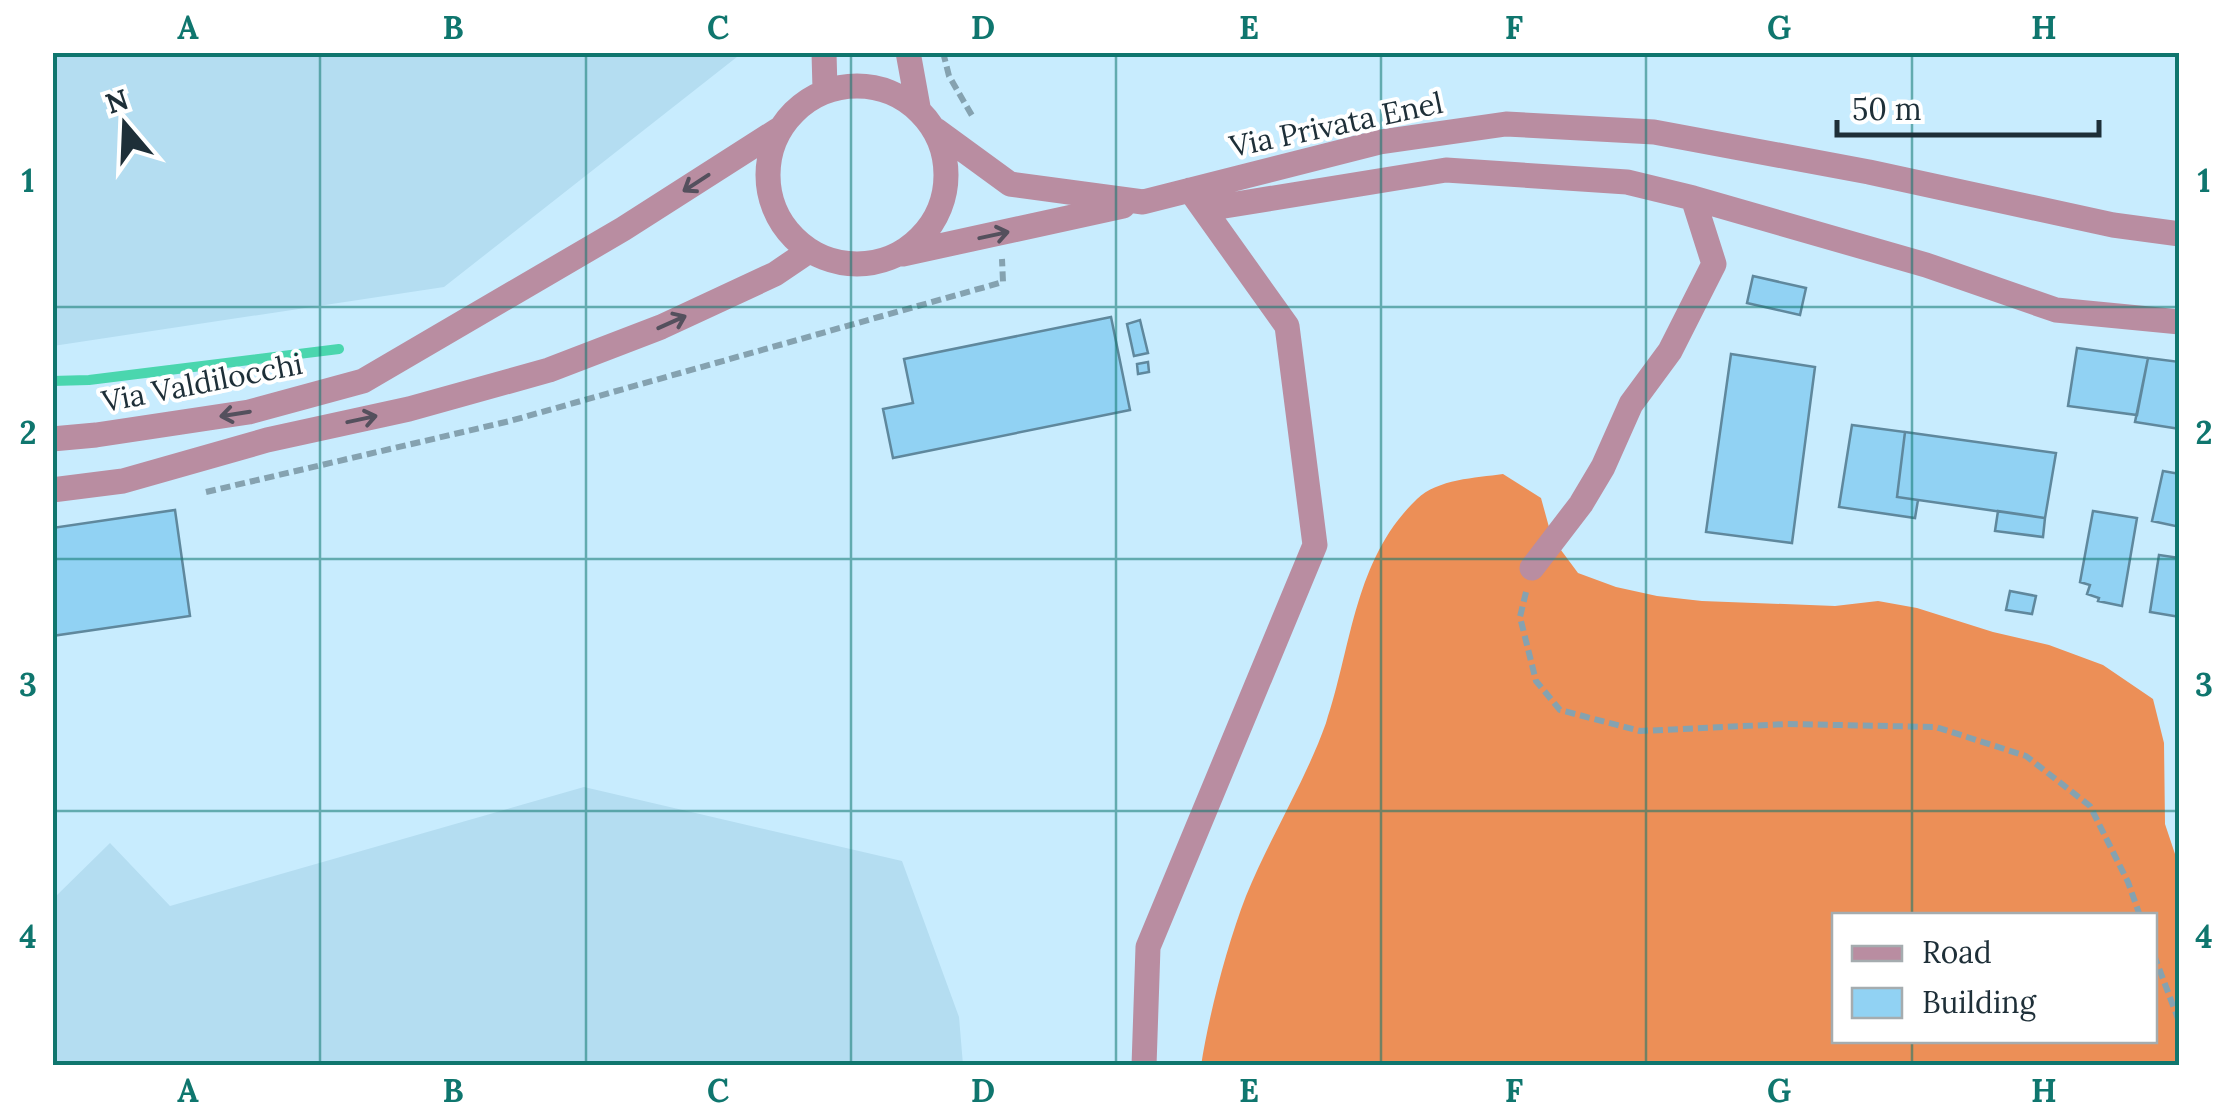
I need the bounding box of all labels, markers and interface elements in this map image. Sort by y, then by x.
text: A [177,7,199,48]
text: B [442,7,464,48]
text: C [707,7,729,48]
text: D [971,7,995,48]
text: E [1239,7,1259,48]
text: F [1505,7,1523,48]
text: G [1767,7,1791,48]
text: H [2031,7,2057,48]
north arrow [75,75,175,175]
scale bar [1837,75,2100,137]
text: N [101,81,133,122]
street label: Via Privata Enel [1225,83,1446,165]
text: 50 m [1852,90,1922,128]
text: 1 [22,160,35,201]
text: 1 [2198,160,2211,201]
one-way arrow [682,172,711,193]
one-way arrow [977,225,1009,244]
one-way arrow [656,312,686,330]
street label: Via Valdilocchi [97,344,306,420]
one-way arrow [219,405,252,424]
one-way arrow [345,409,377,428]
text: 2 [19,412,37,453]
text: 2 [2195,412,2213,453]
text: 3 [19,664,37,705]
text: 3 [2195,664,2213,705]
legend [1832,913,2157,1043]
text: 4 [19,916,37,957]
text: 4 [2195,916,2213,957]
text: Road [1922,933,1992,971]
text: Building [1922,983,2038,1022]
text: A [177,1070,199,1111]
text: B [442,1070,464,1111]
text: C [707,1070,729,1111]
text: D [971,1070,995,1111]
text: E [1239,1070,1259,1111]
text: F [1505,1070,1523,1111]
text: G [1767,1070,1791,1111]
text: H [2031,1070,2057,1111]

